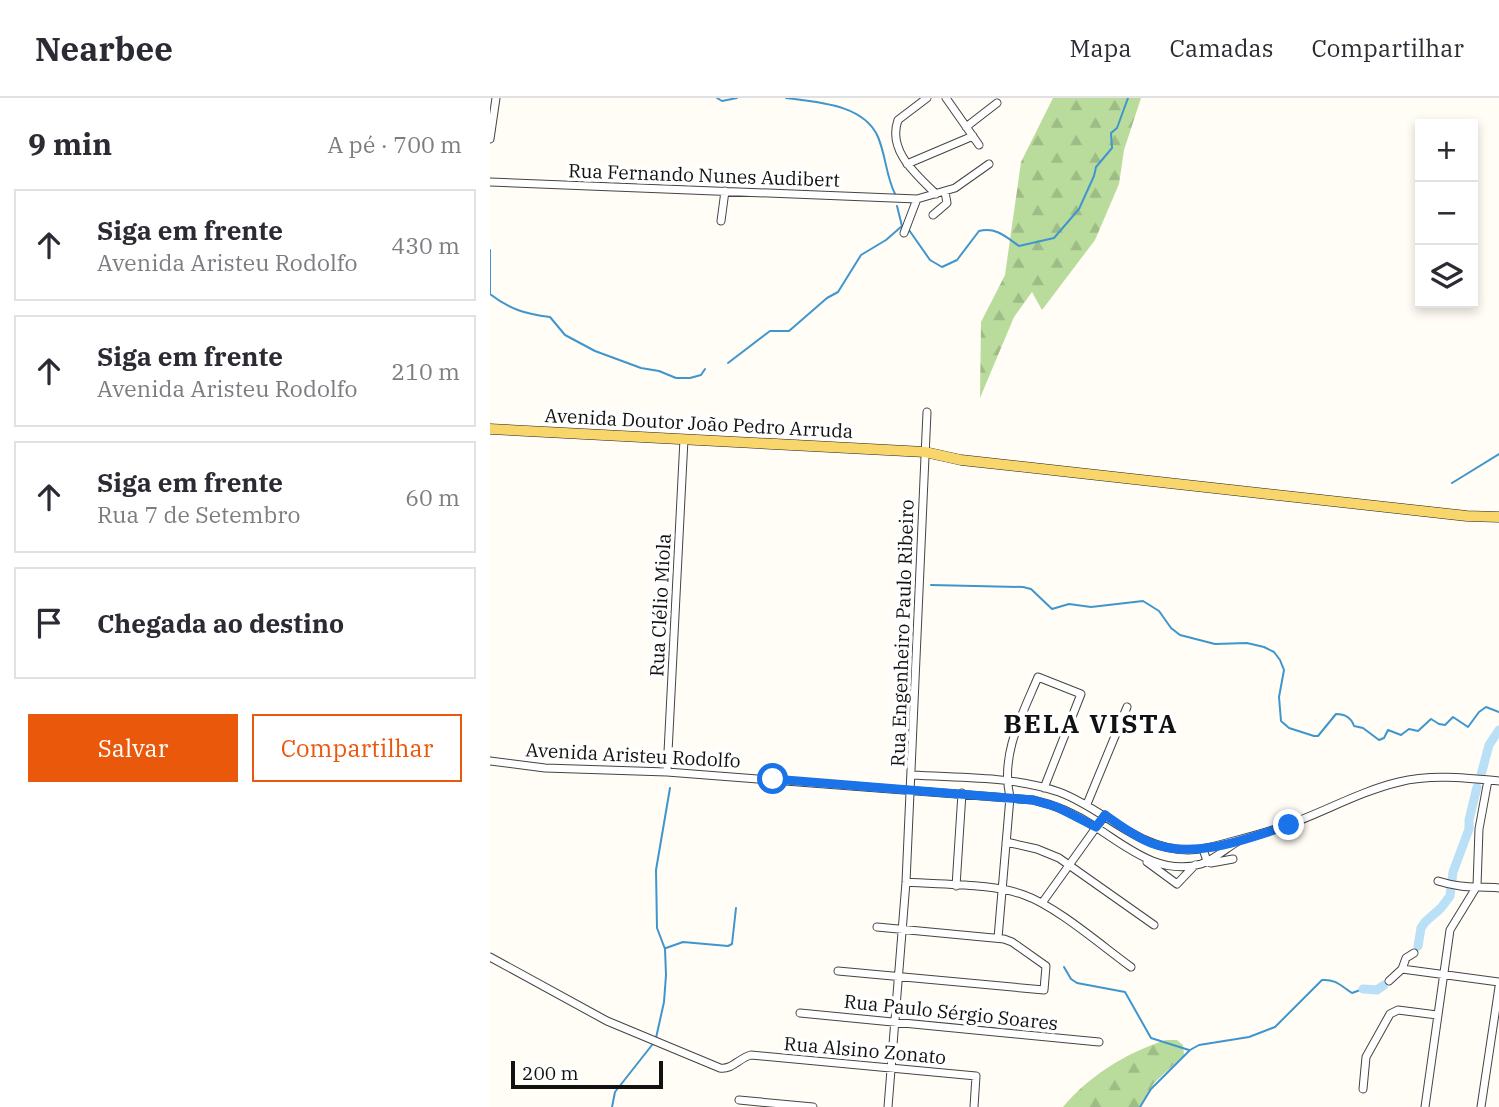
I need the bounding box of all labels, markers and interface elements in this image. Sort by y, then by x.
text: Nearbee [35,27,173,70]
text: Mapa [1069,32,1132,64]
text: Camadas [1170,32,1273,64]
text: Compartilhar [1311,32,1464,64]
map controls [1415,119,1478,308]
button: + [1415,119,1478,182]
text: 9 min [28,124,112,163]
text: A pé · 700 m [327,129,462,159]
street label: Rua Fernando Nunes Audibert [568,158,841,192]
button: − [1415,182,1478,245]
text: Siga em frente [97,213,283,247]
icon: ahead [30,226,68,264]
text: 430 m [391,230,460,260]
button: layers [1415,245,1478,308]
text: Avenida Aristeu Rodolfo [97,247,358,277]
text: Siga em frente [97,339,283,373]
icon: ahead [30,352,68,390]
text: 210 m [391,356,460,386]
text: Avenida Aristeu Rodolfo [97,373,358,403]
street label: Avenida Doutor João Pedro Arruda [544,403,854,443]
text: Siga em frente [97,465,283,499]
icon: ahead [30,478,68,516]
text: 60 m [405,482,460,512]
text: Rua 7 de Setembro [97,499,300,529]
street label: Rua Engenheiro Paulo Ribeiro [885,499,919,767]
street label: Rua Clélio Miola [644,533,676,677]
icon: arrive [30,604,68,642]
text: Chegada ao destino [97,606,344,640]
district label: BELA VISTA [1004,706,1178,740]
button: Salvar [28,714,238,782]
button: Compartilhar [252,714,462,782]
street label: Avenida Aristeu Rodolfo [525,737,741,773]
route start [757,763,788,794]
route end [1273,809,1304,840]
street label: Rua Paulo Sérgio Soares [843,989,1059,1035]
street label: Rua Alsino Zonato [783,1031,947,1069]
scale bar [511,1058,663,1090]
text: 200 m [522,1061,579,1085]

